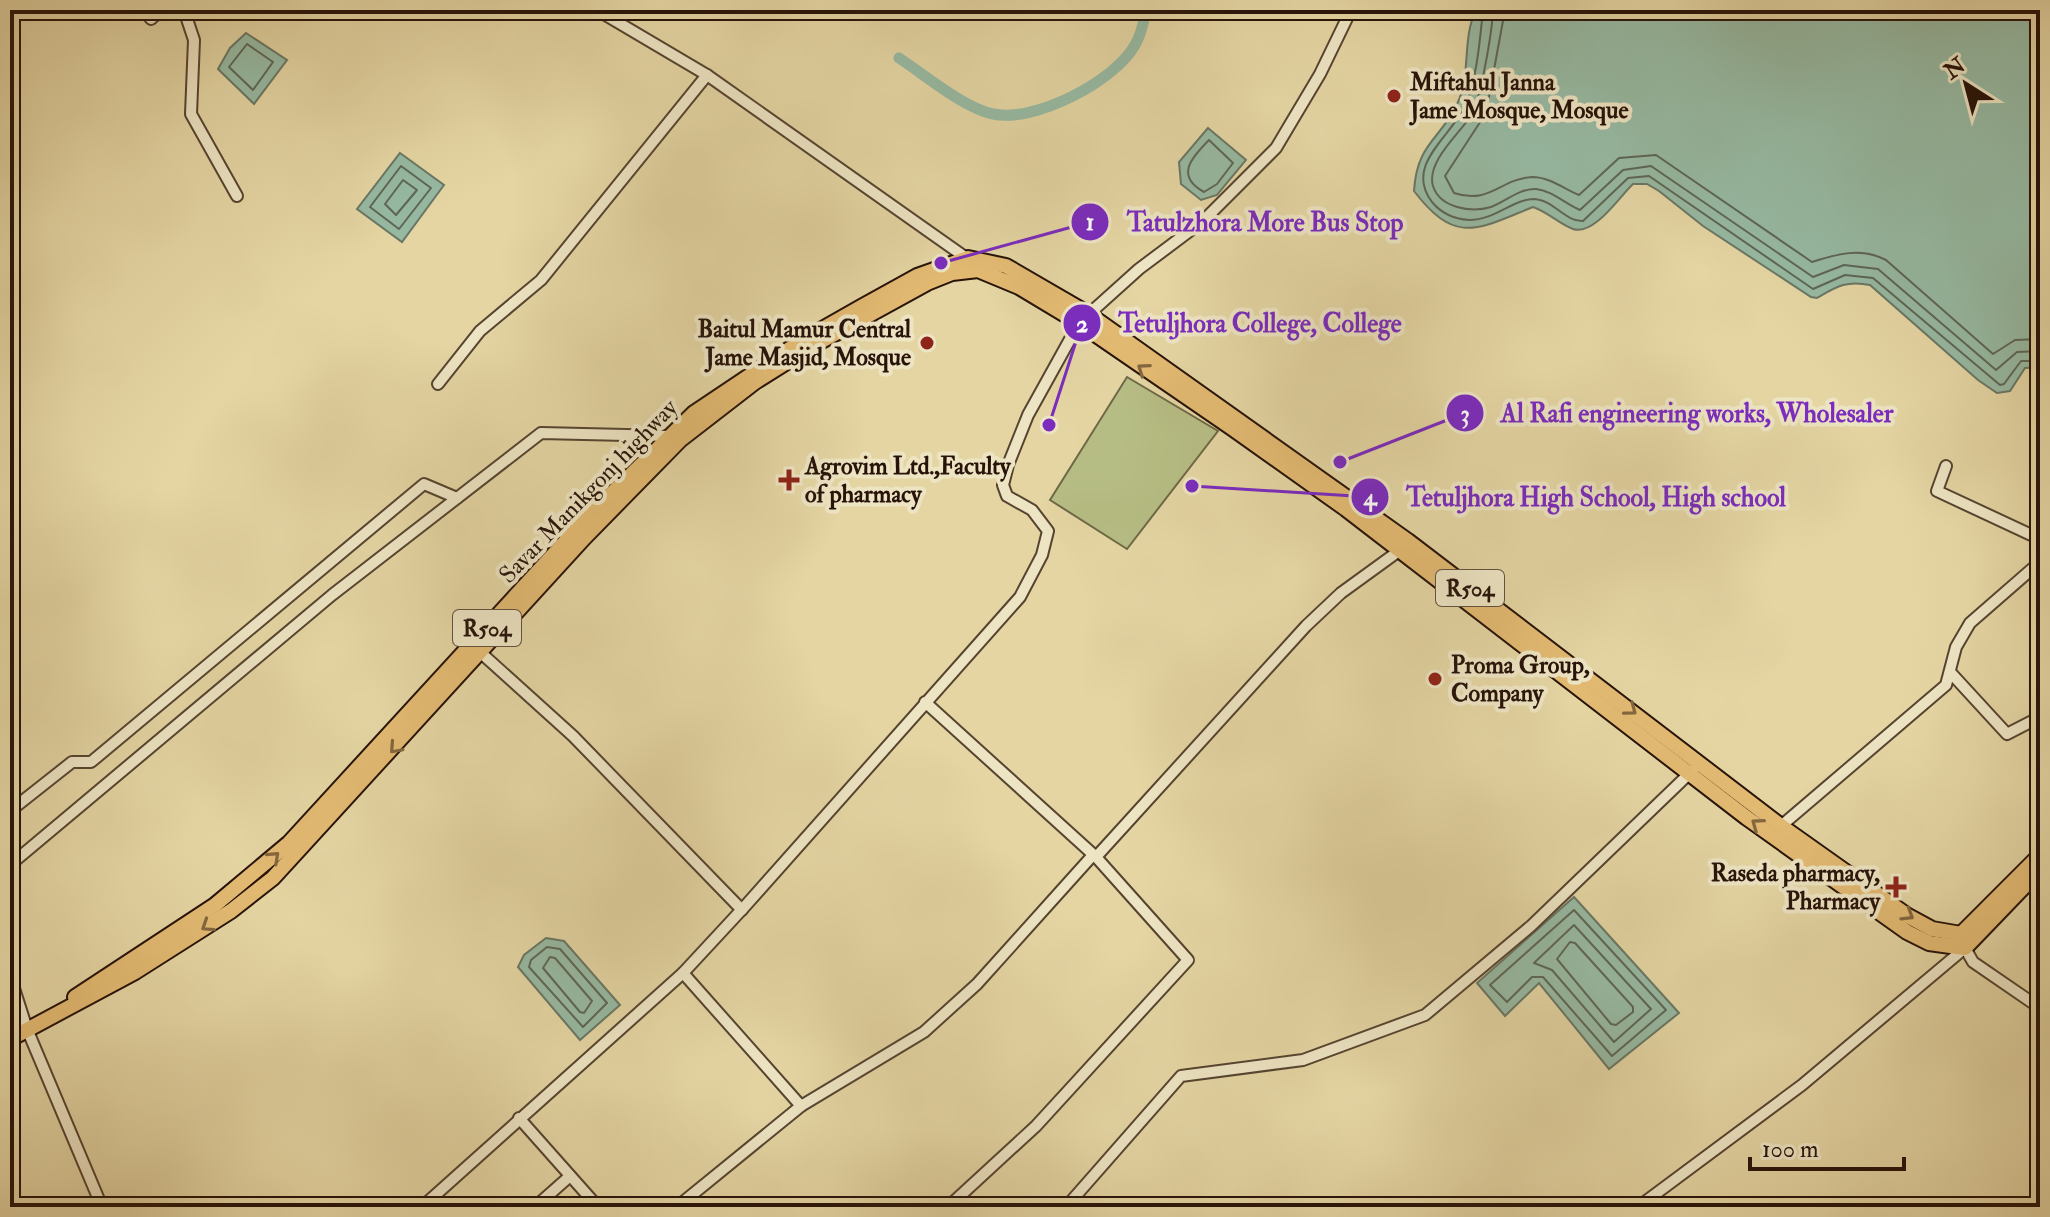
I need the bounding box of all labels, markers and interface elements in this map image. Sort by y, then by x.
north arrow [1926,44,2006,124]
text: N [1938,51,1971,86]
place label: Miftahul Janna Jame Mosque, Mosque [1409,67,1628,126]
marker: Miftahul Janna Jame Mosque, Mosque [1385,87,1403,105]
callout: Tatulzhora More Bus Stop [1070,197,1419,247]
text: 1 [1086,207,1094,238]
text: Tatulzhora More Bus Stop [1126,207,1403,240]
callout: Tetuljhora College, College [1062,298,1418,348]
text: Tetuljhora College, College [1117,308,1402,341]
text: 2 [1076,309,1088,340]
place label: Baitul Mamur Central Jame Masjid, Mosque [697,314,912,373]
marker: Baitul Mamur Central Jame Masjid, Mosque [918,334,936,352]
one-way arrow [1138,364,1152,379]
callout: Al Rafi engineering works, Wholesaler [1445,388,1910,438]
street label: Savar Manikgonj highway [492,392,685,590]
text: Al Rafi engineering works, Wholesaler [1500,398,1894,431]
text: 3 [1460,399,1470,430]
place label: Agrovim Ltd.,Faculty of pharmacy [804,451,1012,510]
marker: Agrovim Ltd.,Faculty of pharmacy [780,471,798,489]
callout: Tetuljhora High School, High school [1350,472,1802,522]
text: 4 [1363,482,1379,513]
text: Tetuljhora High School, High school [1405,482,1786,515]
road number: R504 [1436,570,1504,606]
road number: R504 [453,610,521,646]
place label: Proma Group, Company [1451,650,1590,709]
marker: Proma Group, Company [1426,670,1444,688]
one-way arrow [1622,701,1637,715]
one-way arrow [390,738,405,753]
one-way arrow [1751,819,1765,834]
one-way arrow [265,852,280,866]
place label: Raseda pharmacy, Pharmacy [1711,858,1881,917]
marker: Raseda pharmacy, Pharmacy [1887,878,1905,896]
one-way arrow [1899,905,1913,920]
one-way arrow [202,917,216,932]
scale bar [1750,1121,1904,1171]
text: 100 m [1762,1134,1819,1165]

